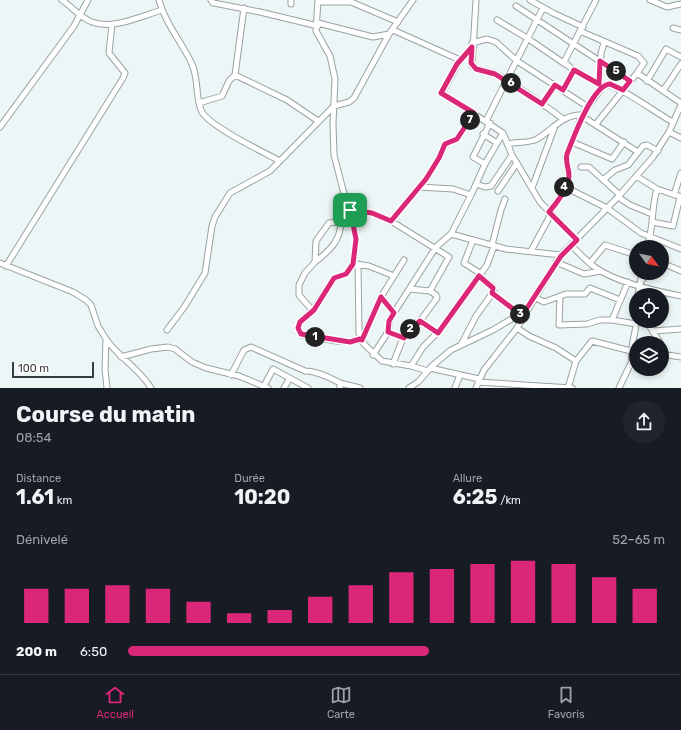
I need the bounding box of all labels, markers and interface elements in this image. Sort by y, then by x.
pin: 5 [606,61,626,81]
text: 5 [612,64,620,77]
pin: 6 [501,73,521,93]
text: 6 [507,76,515,89]
pin: 7 [460,110,480,130]
text: 7 [467,113,473,126]
pin: 4 [554,177,574,197]
text: 4 [560,180,568,193]
pin [333,193,367,227]
icon: arrive [339,199,361,221]
north arrow [629,240,669,280]
map controls [629,240,669,376]
button: locate [629,288,669,328]
pin: 3 [510,304,530,324]
text: 3 [516,307,524,320]
pin: 2 [400,319,420,339]
text: 2 [406,322,414,335]
pin: 1 [305,327,325,347]
text: 1 [312,330,318,343]
button: layers [629,336,669,376]
scale bar [12,360,94,379]
text: 100 m [18,362,49,375]
text: Course du matin [16,401,195,428]
button: share [623,401,665,443]
text: 08:54 [16,430,52,445]
text: Distance [16,472,61,485]
text: Durée [234,472,265,485]
text: Allure [453,472,482,485]
text: 1.61 [16,485,54,509]
text: 10:20 [234,485,290,509]
text: 6:25 [453,485,497,509]
text: km [54,494,72,507]
text: /km [497,494,521,507]
text: Dénivelé [16,532,68,547]
text: 52–65 m [612,532,665,547]
text: 200 m [16,644,57,659]
text: 6:50 [80,644,107,659]
tab: Accueil [96,684,134,721]
tab: Carte [327,684,355,721]
tab: Favoris [548,684,585,721]

